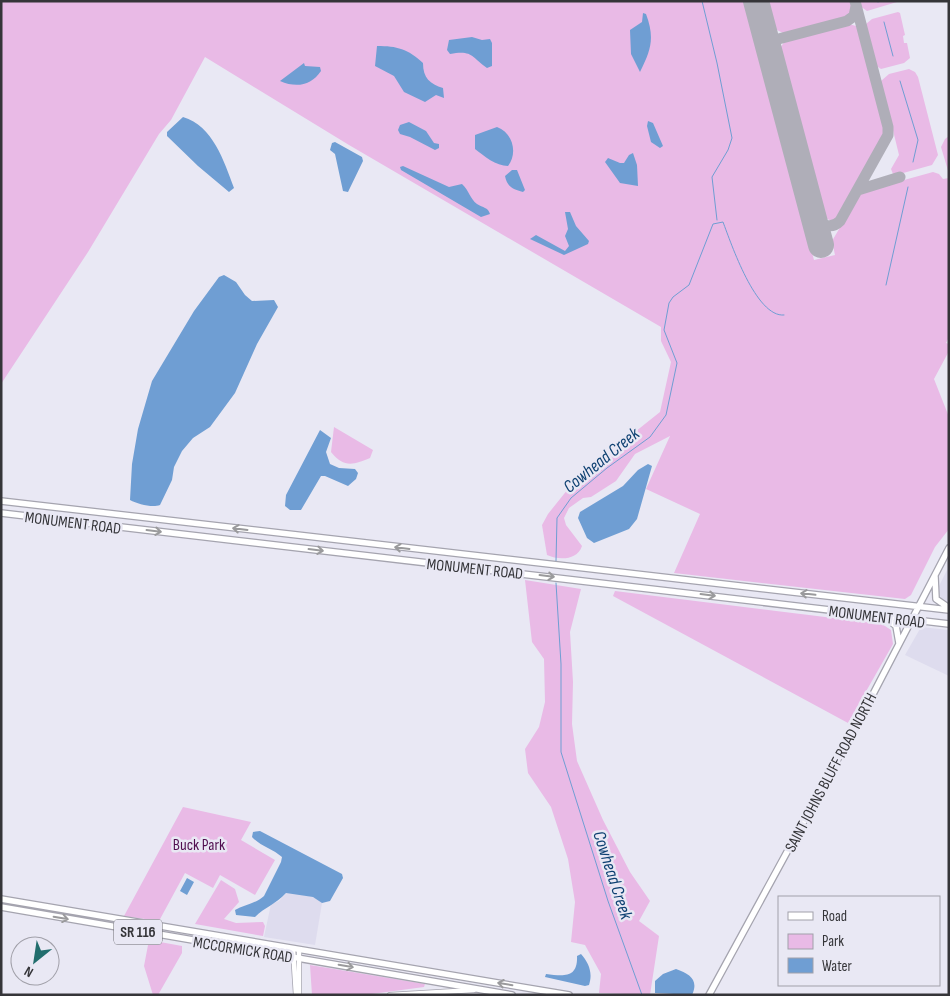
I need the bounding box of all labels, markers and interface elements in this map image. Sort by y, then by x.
water label: Cowhead Creek [559,423,645,497]
street label: MONUMENT ROAD [24,508,122,539]
one-way arrow [232,524,248,534]
one-way arrow [146,526,162,536]
one-way arrow [394,543,410,553]
one-way arrow [307,545,323,555]
street label: MONUMENT ROAD [426,555,524,584]
one-way arrow [538,572,554,582]
one-way arrow [800,589,816,599]
one-way arrow [700,590,716,600]
street label: MONUMENT ROAD [828,602,926,633]
street label: SAINT JOHNS BLUFF ROAD NORTH [781,690,881,855]
water label: Cowhead Creek [588,828,637,923]
park label: Buck Park [173,836,225,855]
legend [778,896,940,986]
text: Road [822,907,847,926]
one-way arrow [52,914,68,924]
road number: SR 116 [114,920,162,944]
text: Park [822,932,844,951]
street label: MCCORMICK ROAD [192,933,294,968]
north arrow [10,936,60,986]
text: Water [822,957,853,976]
one-way arrow [338,962,354,972]
text: N [21,963,36,981]
one-way arrow [497,979,513,989]

